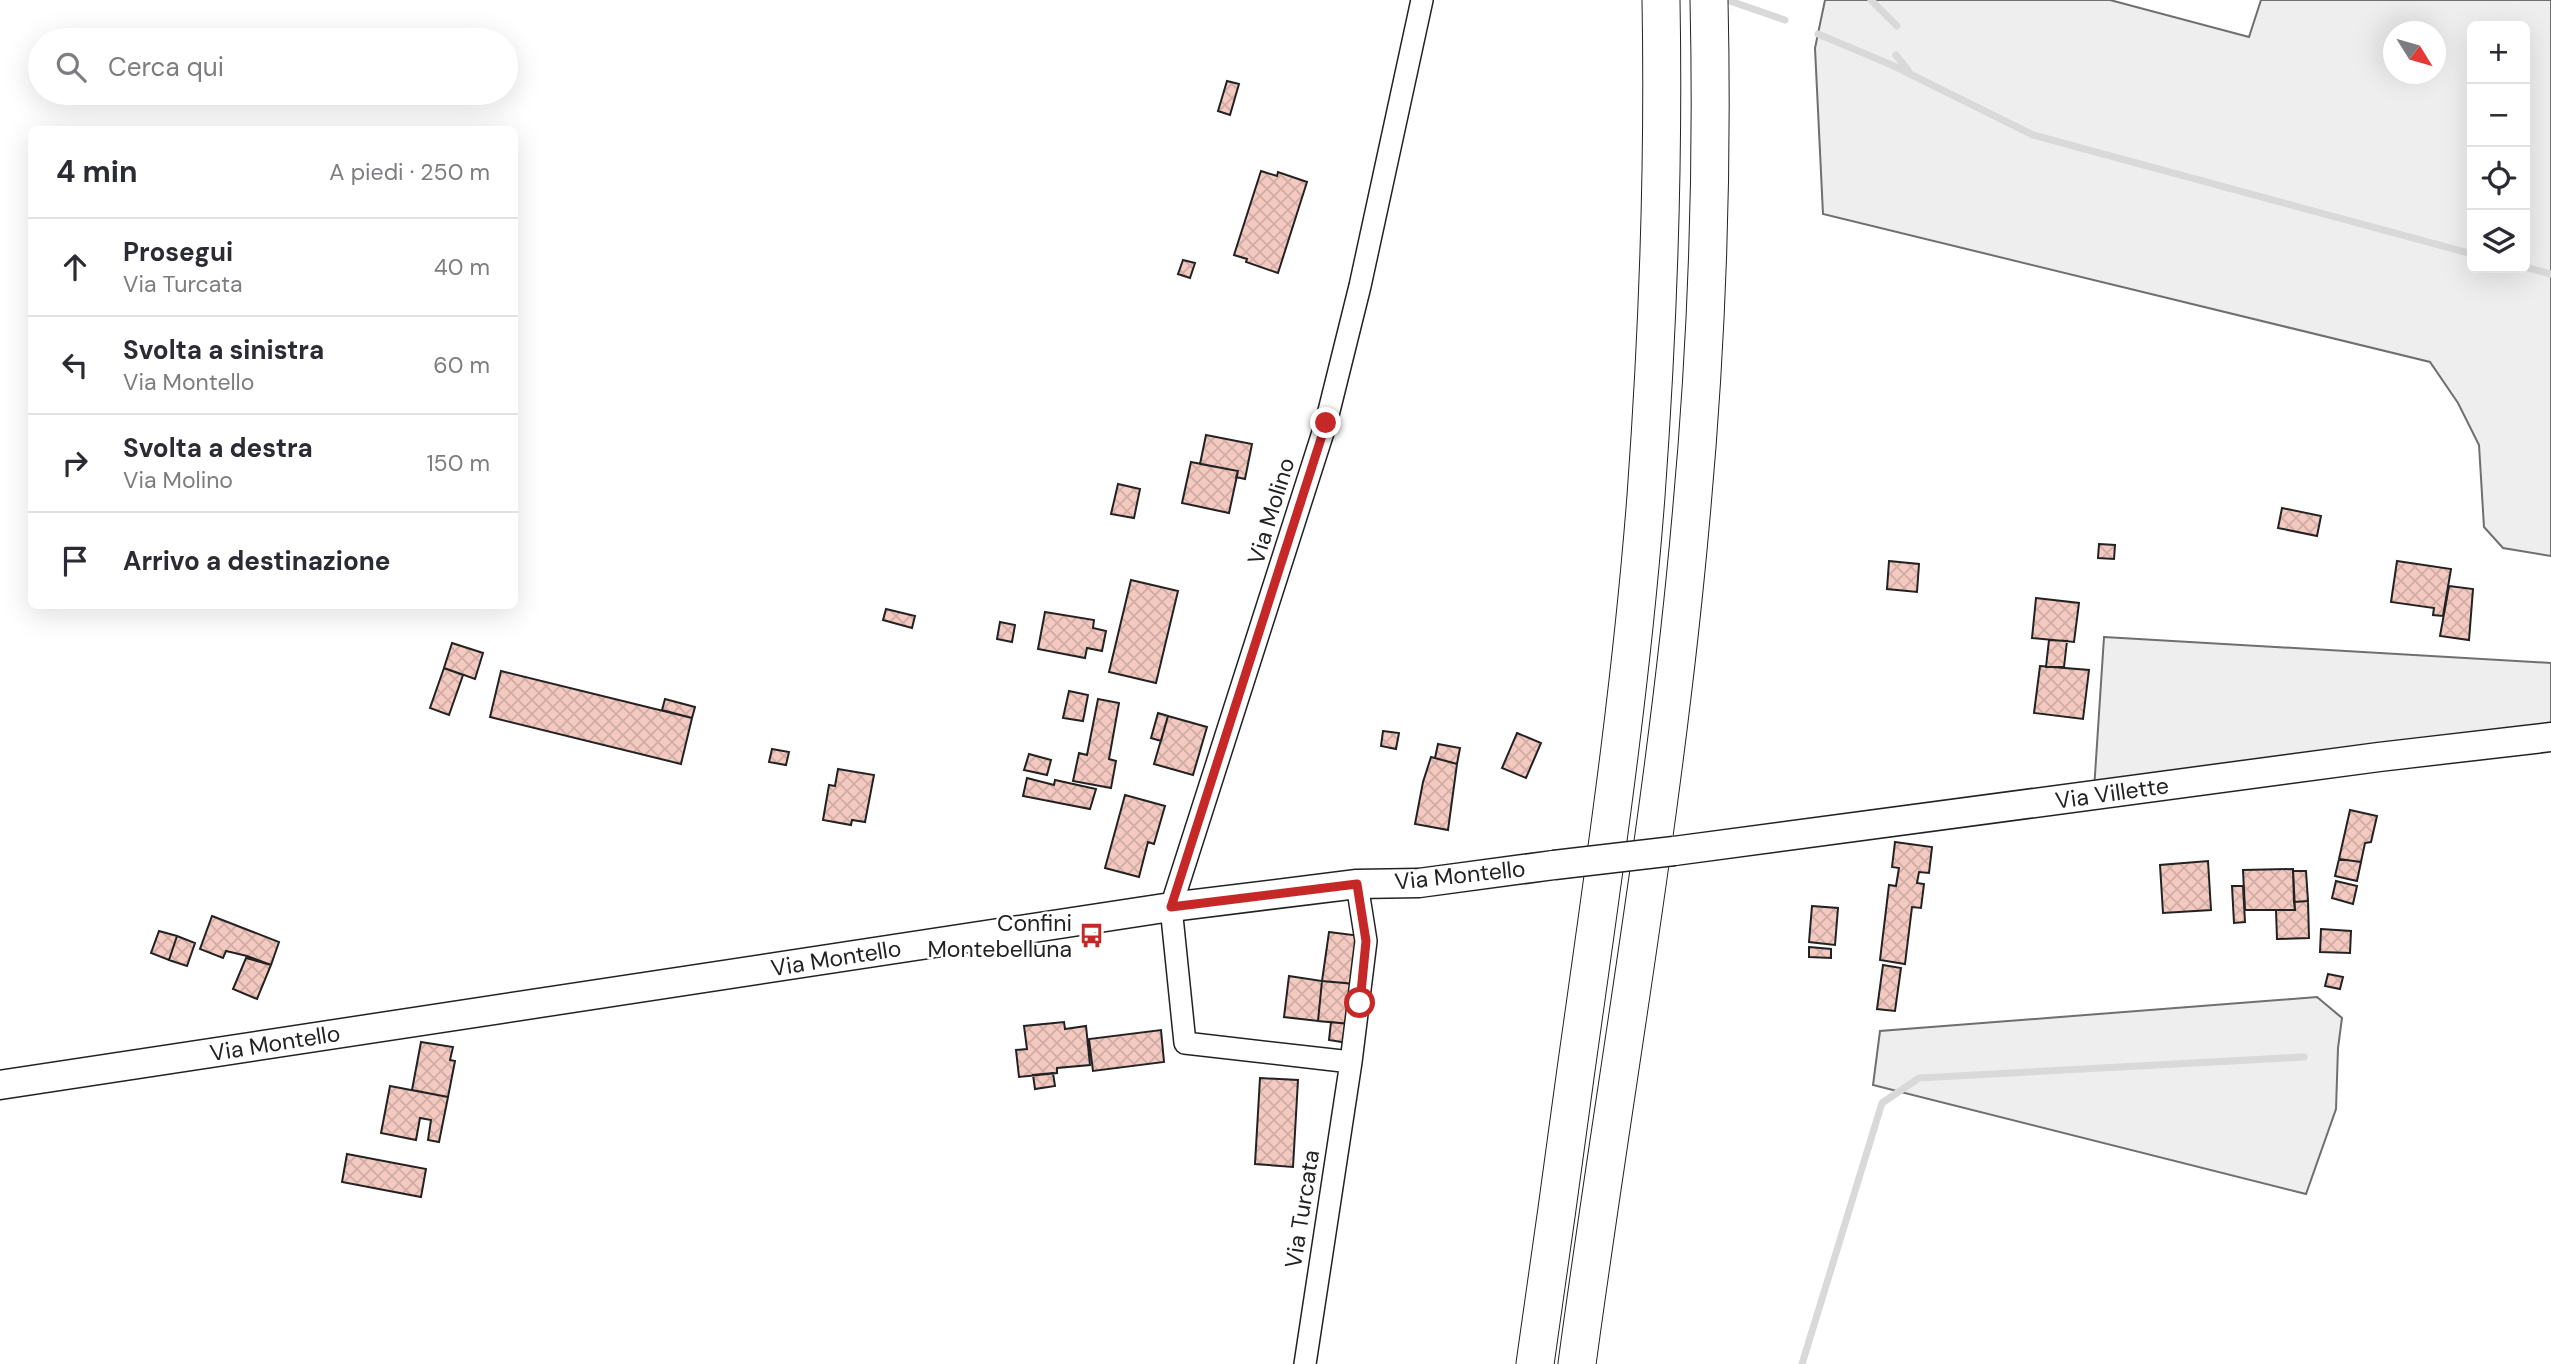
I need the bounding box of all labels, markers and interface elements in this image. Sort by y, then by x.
north arrow [2383,21,2446,84]
map controls [2467,21,2530,273]
button: + [2467,21,2530,84]
search box [28,28,518,105]
icon: search [52,48,90,86]
text: Cerca qui [108,50,224,84]
button: − [2467,84,2530,147]
button: locate [2467,147,2530,210]
text: 4 min [56,152,138,191]
text: A piedi · 250 m [329,157,490,187]
button: layers [2467,210,2530,273]
text: Prosegui [123,235,233,269]
icon: ahead [56,248,94,286]
text: 40 m [434,252,490,282]
text: Via Turcata [123,269,242,299]
text: Svolta a sinistra [123,333,324,367]
icon: left [56,346,94,384]
text: 60 m [433,350,490,380]
text: Via Montello [123,367,254,397]
route end [1310,407,1341,438]
text: Svolta a destra [123,431,313,465]
icon: right [56,444,94,482]
text: 150 m [426,448,490,478]
street label: Via Molino [1241,454,1301,568]
text: Via Molino [123,465,233,495]
icon: arrive [56,542,94,580]
text: Arrivo a destinazione [123,544,390,578]
street label: Via Villette [2053,770,2171,816]
street label: Via Montello [1393,853,1527,897]
place label: Confini Montebelluna [927,908,1072,964]
bus stop icon: Confini Montebelluna [1078,922,1106,950]
street label: Via Montello [769,933,903,983]
route start [1344,987,1375,1018]
street label: Via Montello [208,1018,342,1068]
street label: Via Turcata [1278,1148,1326,1270]

